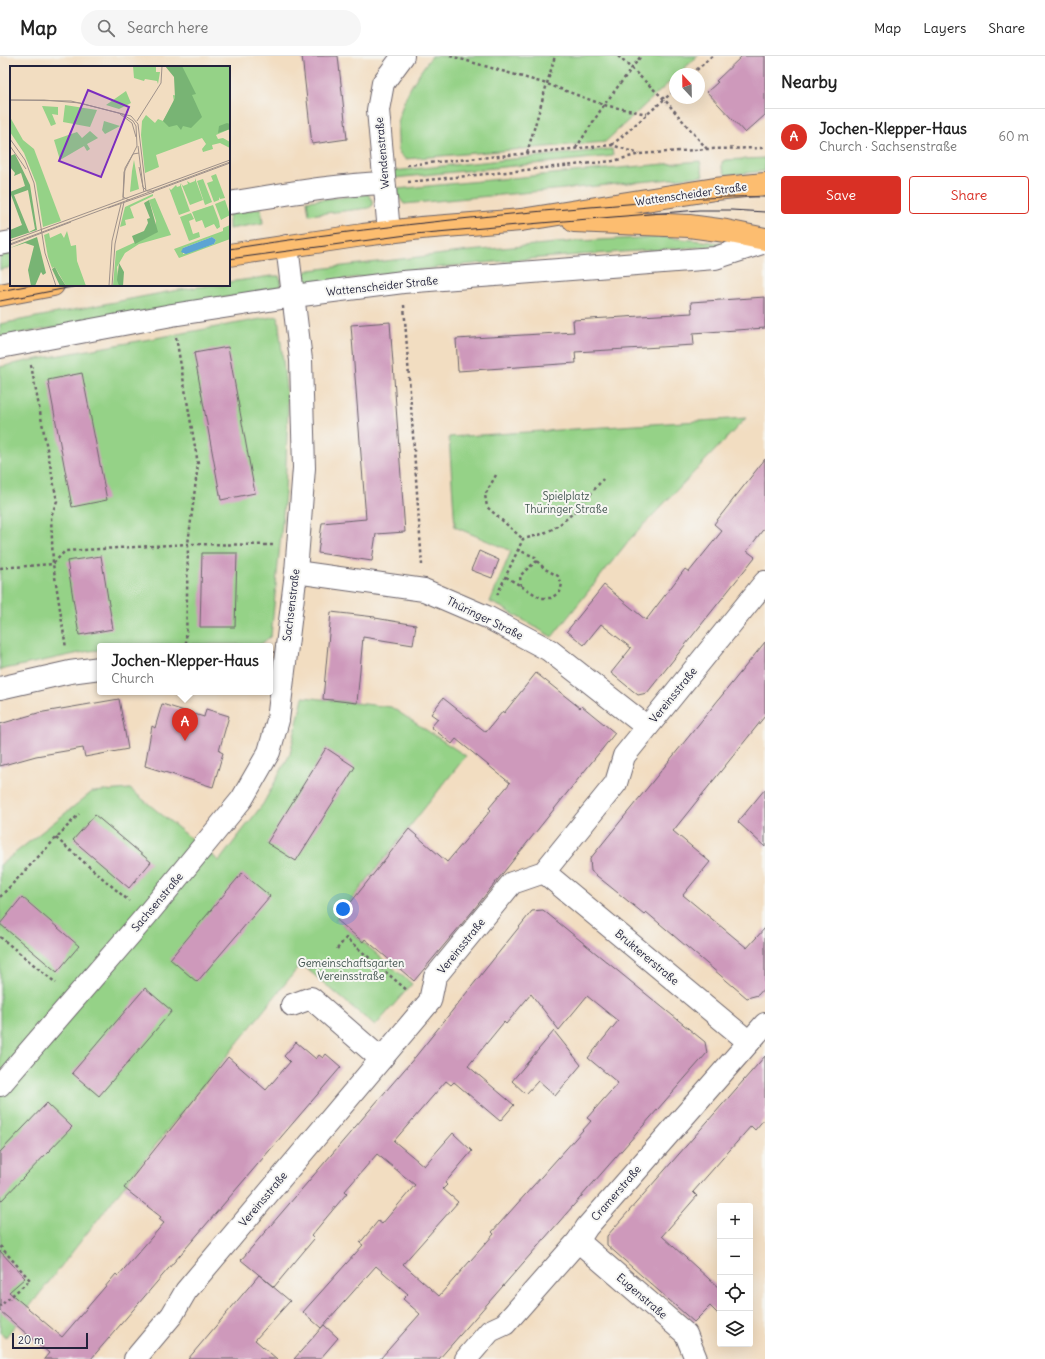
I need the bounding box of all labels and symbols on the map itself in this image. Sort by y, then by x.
inset map [10,66,230,286]
north arrow [669,68,705,104]
street label: Wendenstraße [372,117,392,189]
street label: Wattenscheider Straße [634,179,748,209]
street label: Wattenscheider Straße [325,273,439,299]
park label: Spielplatz Thüringer Straße [524,489,608,516]
street label: Sachsenstraße [280,568,302,642]
street label: Thüringer Straße [445,593,525,643]
street label: Vereinsstraße [646,664,700,726]
pin: A [172,708,198,741]
street label: Sachsenstraße [128,870,186,934]
your location [333,899,353,919]
street label: Vereinsstraße [434,915,488,977]
street label: Bruktererstraße [612,926,682,988]
park label: Gemeinschaftsgarten Vereinsstraße [298,956,404,983]
street label: Cramerstraße [588,1162,644,1224]
street label: Vereinsstraße [236,1169,290,1229]
street label: Eugenstraße [614,1270,670,1322]
scale bar [12,1331,88,1350]

